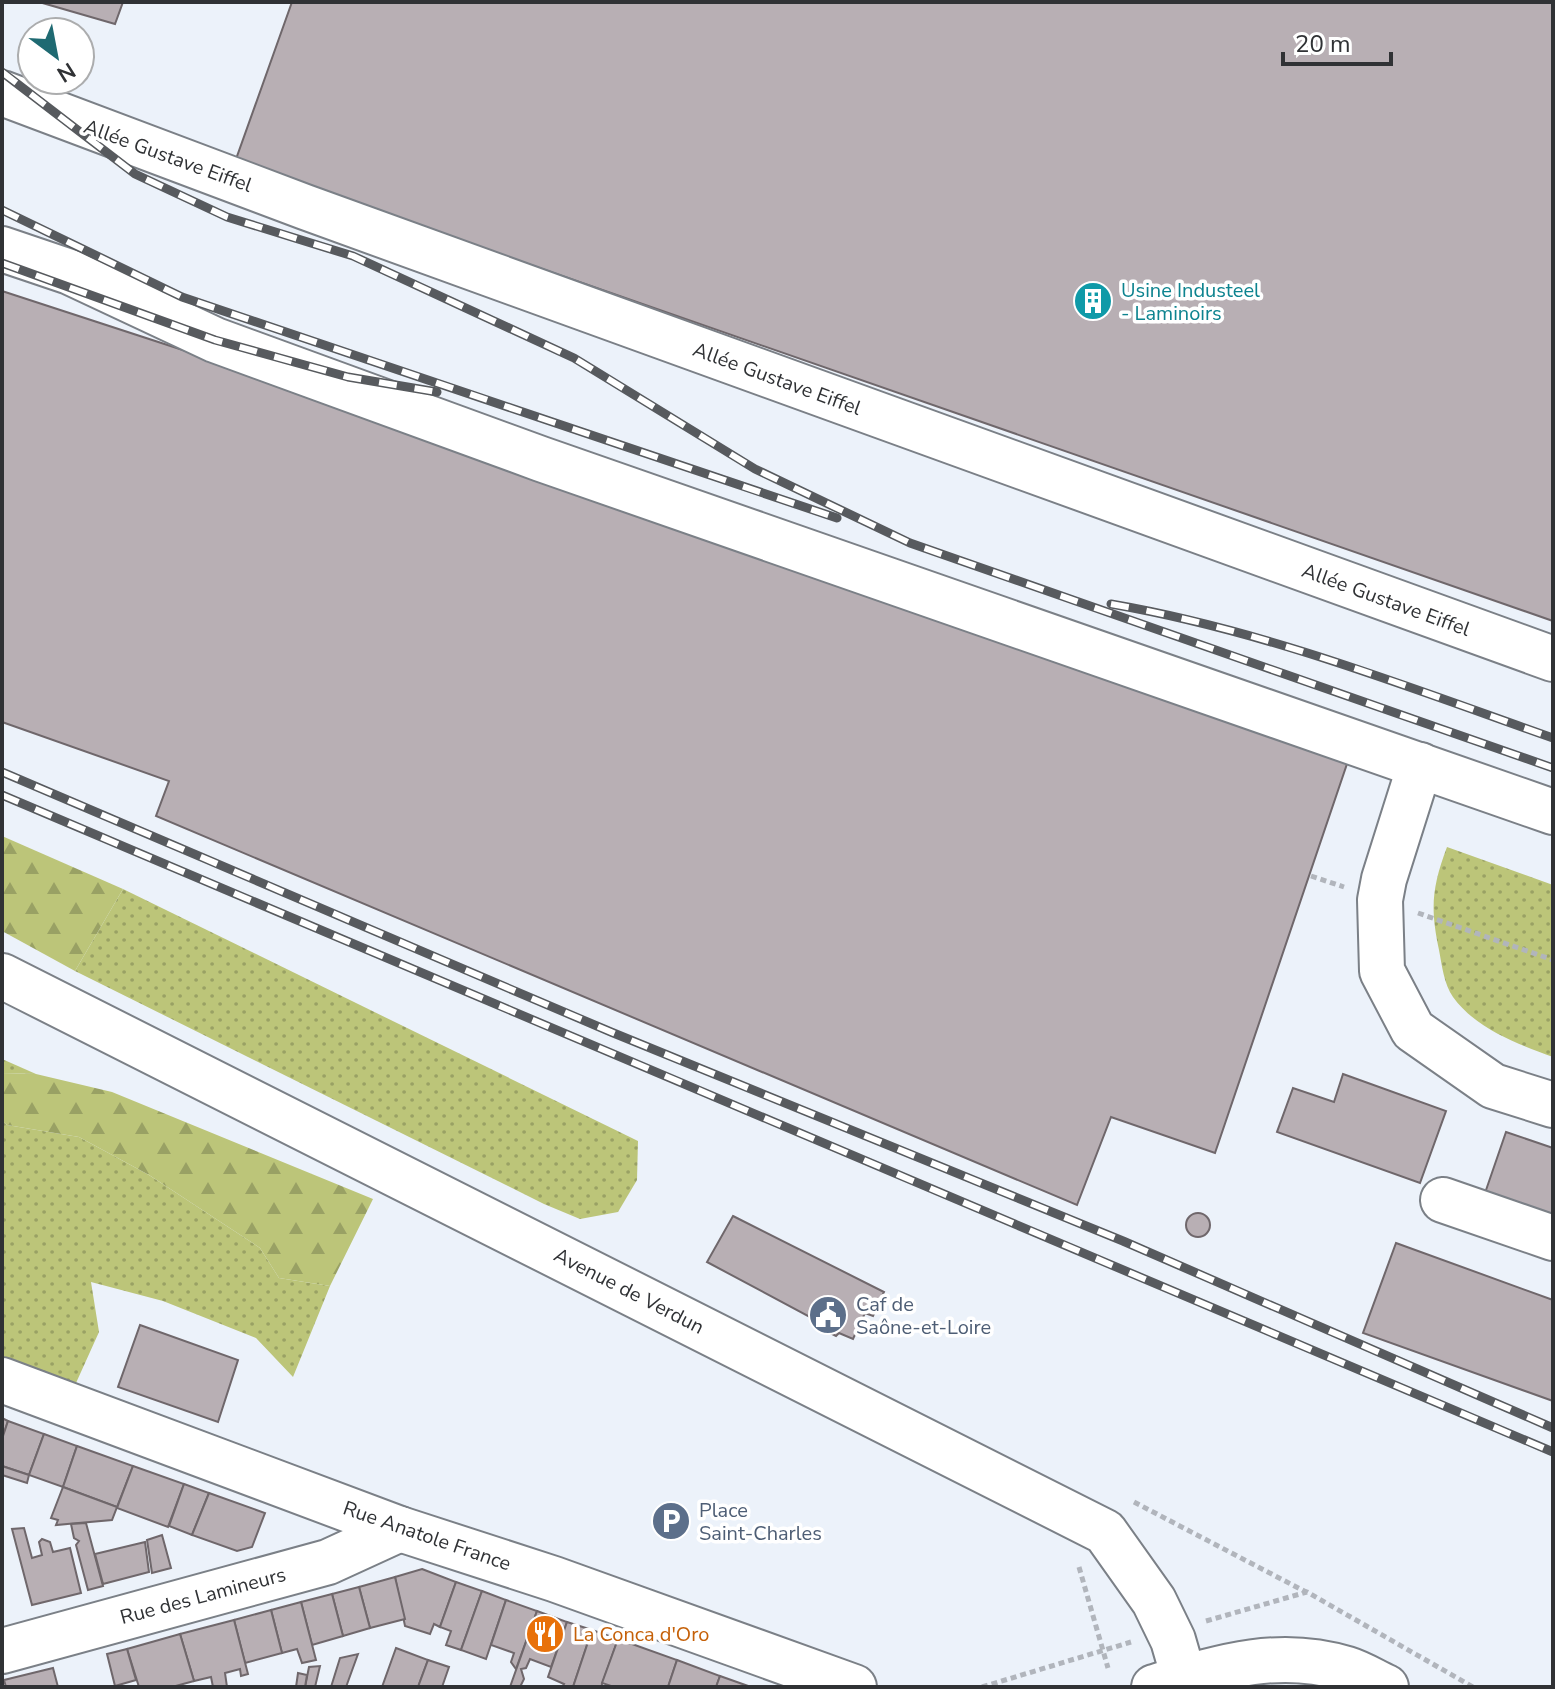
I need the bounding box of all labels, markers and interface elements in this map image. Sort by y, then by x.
north arrow [16,16,96,96]
scale bar [1283,16,1391,66]
text: 20 m [1295,28,1351,60]
text: N [51,55,81,89]
street label: Allée Gustave Eiffel [80,113,256,199]
place label: Usine Industeel - Laminoirs [1121,277,1260,327]
building icon: Usine Industeel - Laminoirs [1072,280,1114,322]
street label: Allée Gustave Eiffel [689,336,865,422]
street label: Allée Gustave Eiffel [1298,557,1474,643]
street label: Avenue de Verdun [549,1241,709,1341]
place label: Caf de Saône-et-Loire [856,1291,991,1341]
public building icon: Caf de Saône-et-Loire [807,1294,849,1336]
street label: Rue Anatole France [339,1495,515,1577]
place label: Place Saint-Charles [699,1497,822,1547]
parking icon: Place Saint-Charles [650,1500,692,1542]
street label: Rue des Lamineurs [117,1561,289,1631]
restaurant icon: La Conca d'Oro [524,1613,566,1655]
place label: La Conca d'Oro [573,1621,709,1648]

